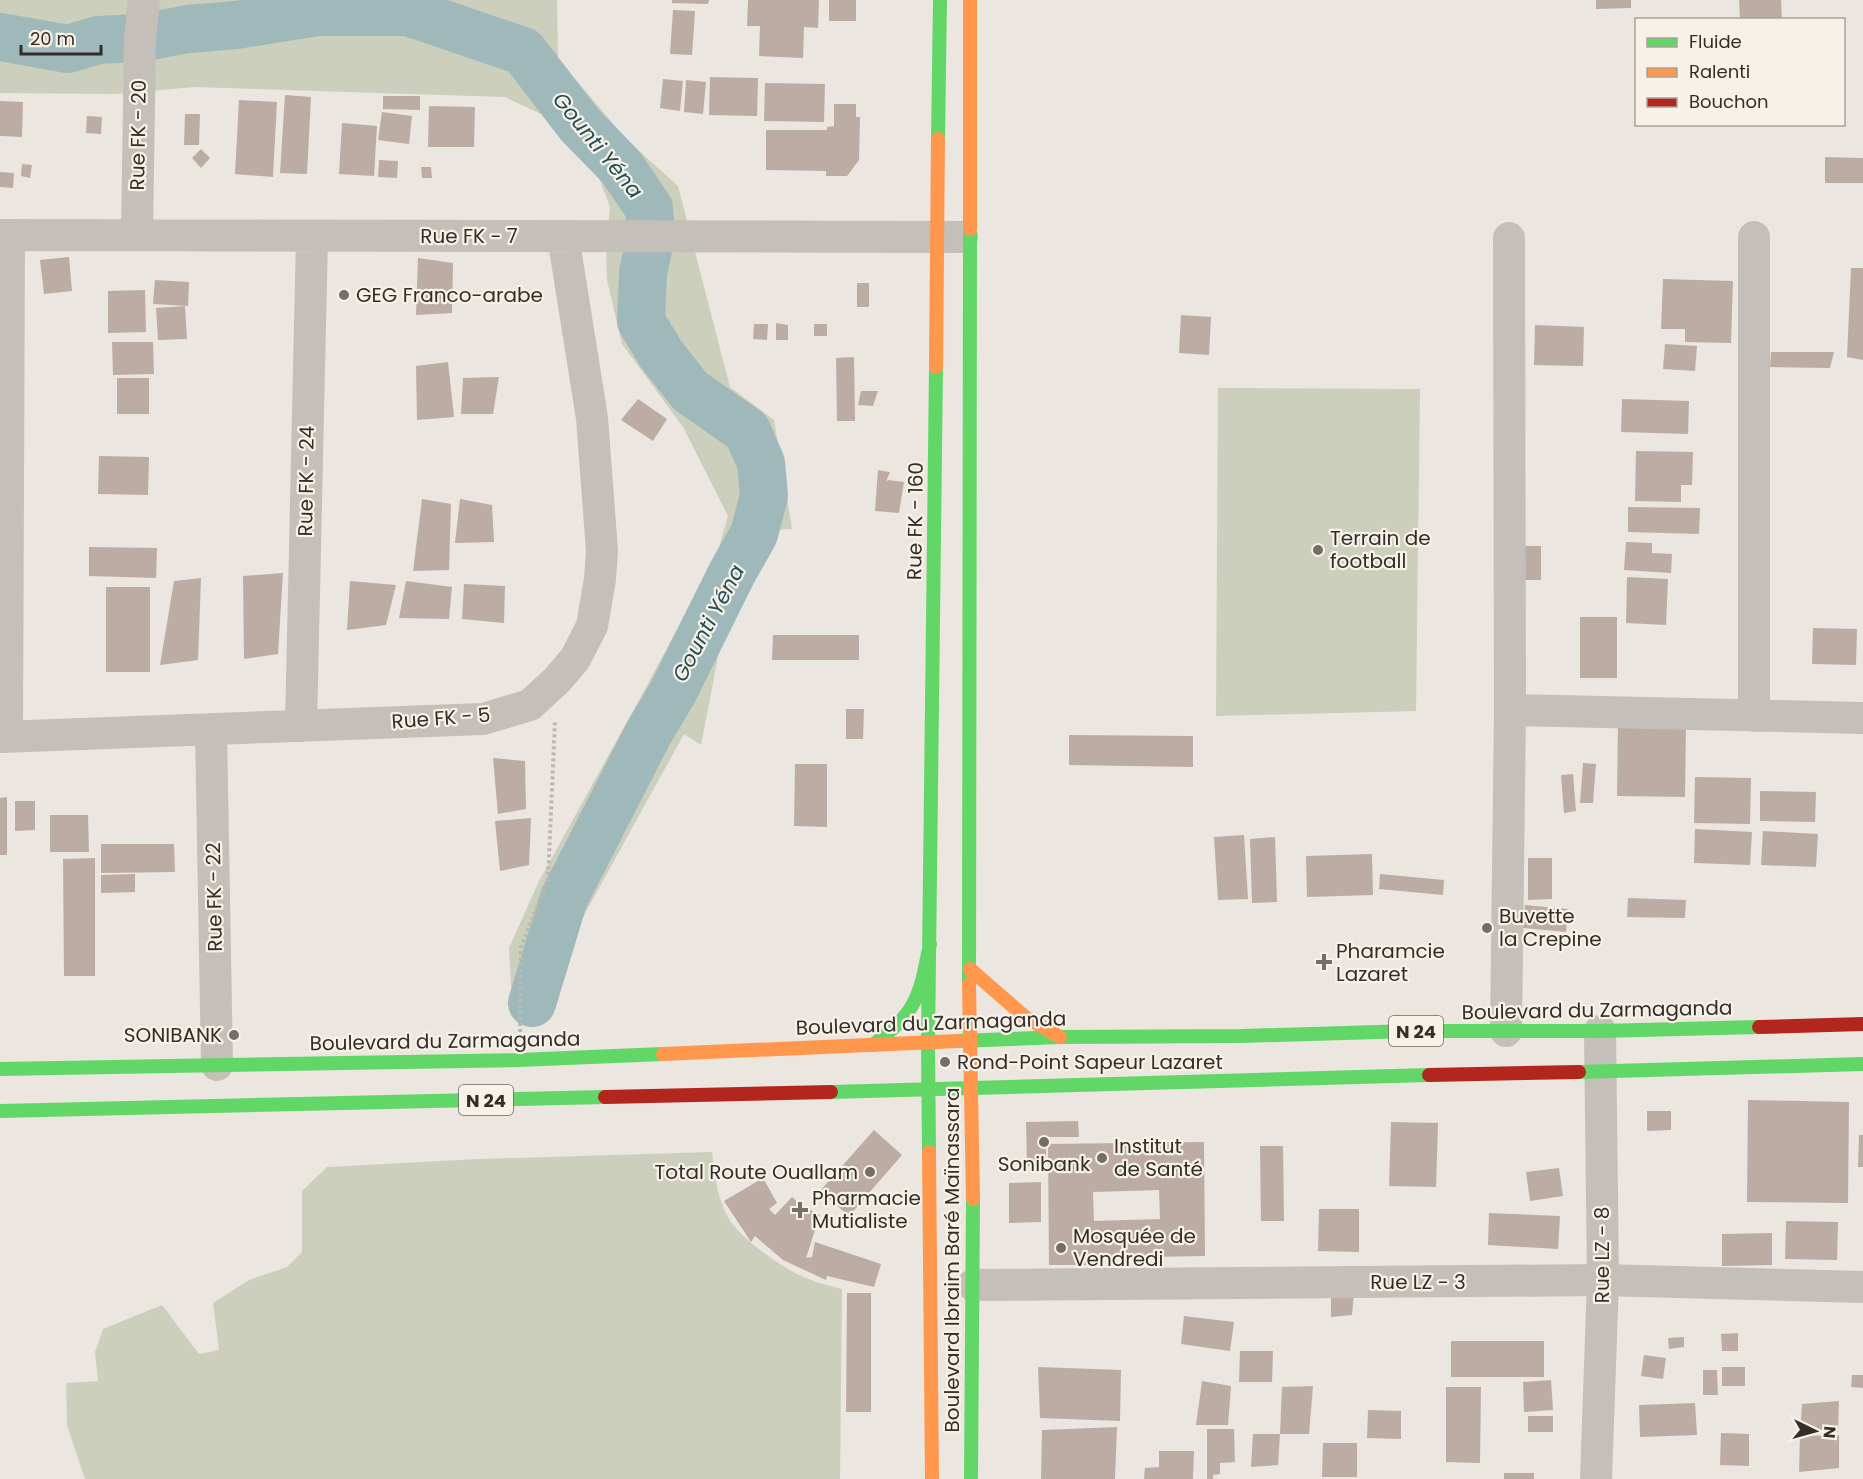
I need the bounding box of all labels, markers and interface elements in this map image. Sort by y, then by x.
scale bar [21,18,100,56]
legend [1635,18,1845,126]
text: 20 m [30,26,75,51]
text: Fluide [1689,29,1742,54]
text: Ralenti [1689,59,1750,84]
street label: Rue FK - 20 [123,79,153,191]
water label: Gounti Yéna [546,86,650,204]
text: Bouchon [1689,89,1769,114]
street label: Rue FK - 7 [420,222,518,250]
place label: GEG Franco-arabe [356,281,543,309]
marker: GEG Franco-arabe [337,288,351,302]
street label: Rue FK - 24 [291,425,321,537]
street label: Rue FK - 160 [900,462,930,580]
place label: Terrain de football [1330,524,1431,575]
marker: Terrain de football [1311,543,1325,557]
water label: Gounti Yéna [665,559,751,687]
street label: Rue FK - 5 [391,701,491,735]
street label: Rue FK - 22 [199,842,229,952]
place label: Buvette la Crepine [1499,902,1602,953]
marker: Buvette la Crepine [1480,921,1494,935]
place label: Pharamcie Lazaret [1336,937,1445,988]
marker: Pharamcie Lazaret [1317,955,1331,969]
street label: Boulevard du Zarmaganda [1461,994,1733,1026]
street label: Boulevard du Zarmaganda [795,1004,1067,1042]
road number: N 24 [1389,1016,1443,1046]
place label: SONIBANK [124,1021,222,1049]
street label: Boulevard du Zarmaganda [309,1025,581,1057]
marker: SONIBANK [227,1028,241,1042]
place label: Rond-Point Sapeur Lazaret [957,1048,1223,1076]
marker: Rond-Point Sapeur Lazaret [938,1055,952,1069]
road number: N 24 [459,1085,513,1115]
street label: Boulevard Ibraim Baré Maïnassara [938,1088,966,1432]
place label: Institut de Santé [1114,1132,1203,1183]
marker: Sonibank [1037,1135,1051,1149]
place label: Sonibank [998,1150,1091,1178]
marker: Institut de Santé [1095,1151,1109,1165]
place label: Total Route Ouallam [655,1158,858,1186]
marker: Total Route Ouallam [863,1165,877,1179]
place label: Pharmacie Mutialiste [812,1184,921,1235]
marker: Pharmacie Mutialiste [793,1203,807,1217]
street label: Rue LZ - 8 [1588,1207,1616,1303]
place label: Mosquée de Vendredi [1073,1222,1196,1273]
marker: Mosquée de Vendredi [1054,1241,1068,1255]
street label: Rue LZ - 3 [1370,1268,1466,1296]
north arrow [1785,1401,1845,1461]
text: N [1817,1425,1841,1439]

